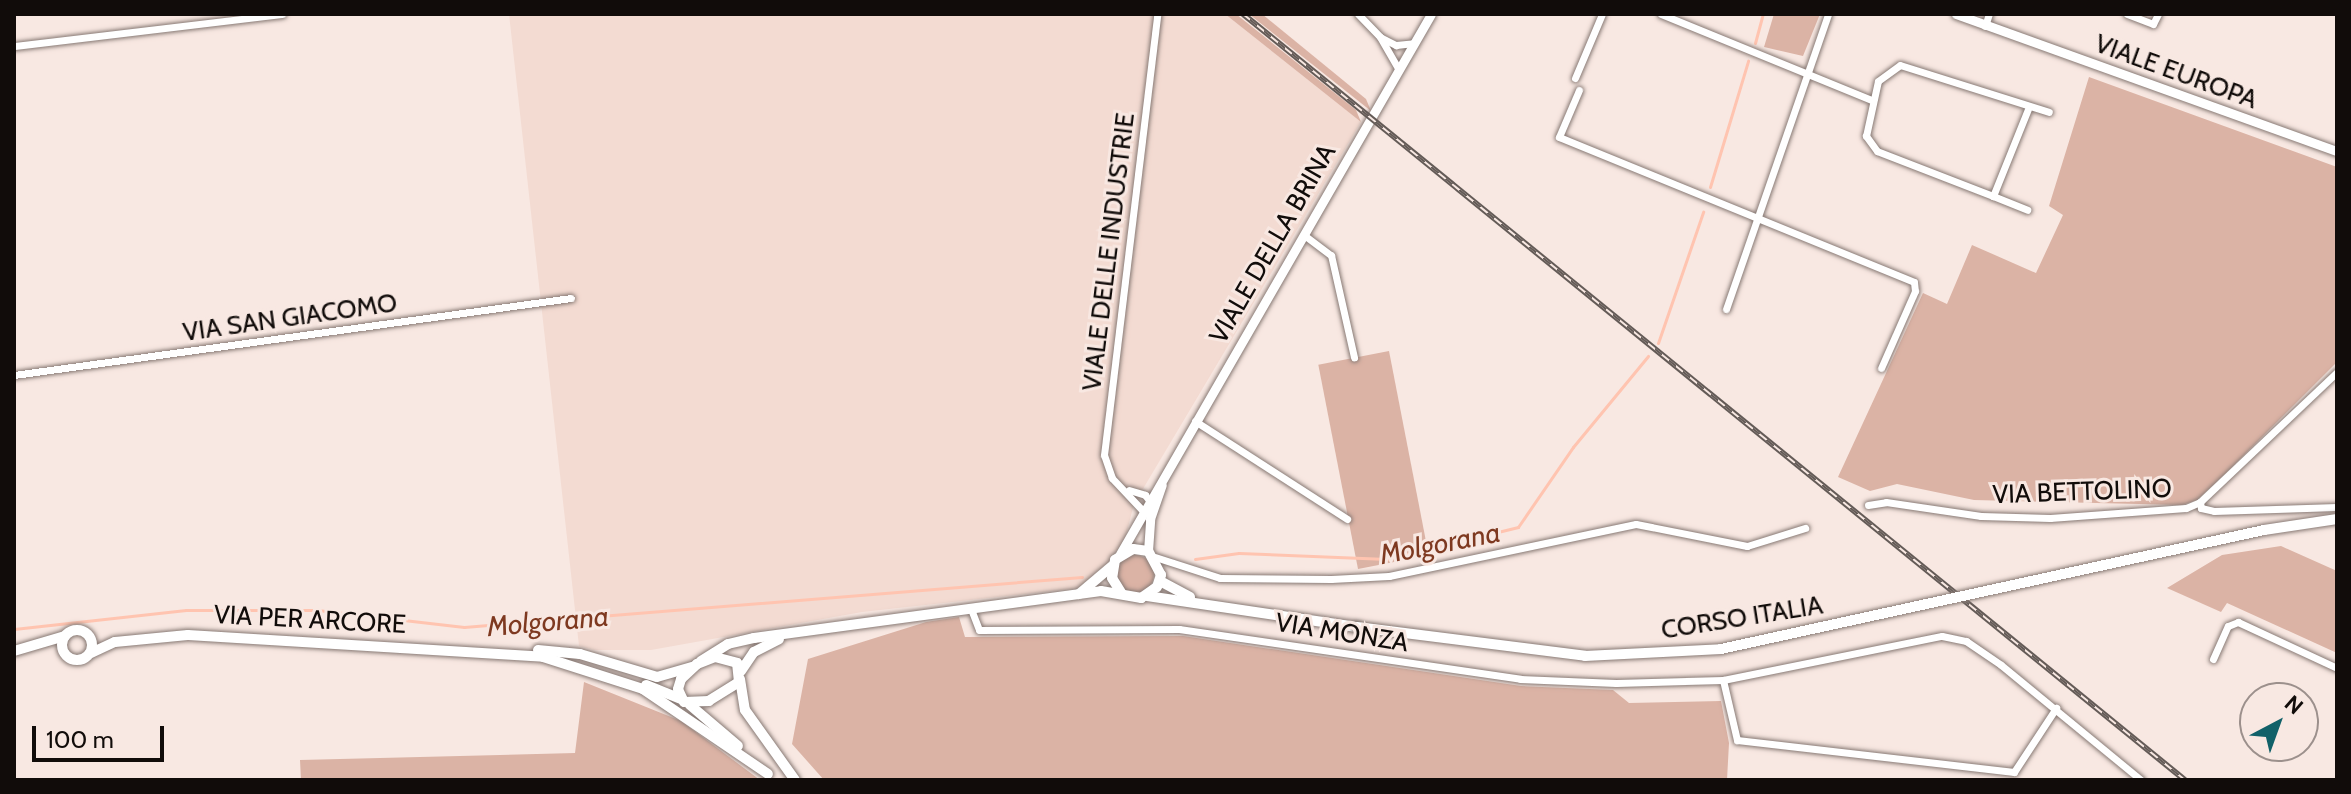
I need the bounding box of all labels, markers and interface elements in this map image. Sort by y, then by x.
street label: VIALE EUROPA [2091,28,2261,116]
street label: VIALE DELLE INDUSTRIE [1076,111,1142,393]
street label: VIALE DELLA BRINA [1203,139,1343,349]
street label: VIA SAN GIACOMO [181,288,399,348]
street label: VIA BETTOLINO [1992,473,2172,511]
water label: Molgorana [1377,515,1503,571]
street label: CORSO ITALIA [1659,590,1825,646]
street label: VIA PER ARCORE [213,599,407,641]
water label: Molgorana [486,599,610,643]
street label: VIA MONZA [1273,607,1411,659]
north arrow [2239,682,2319,762]
text: N [2279,690,2308,720]
scale bar [36,710,168,760]
text: 100 m [46,725,114,754]

